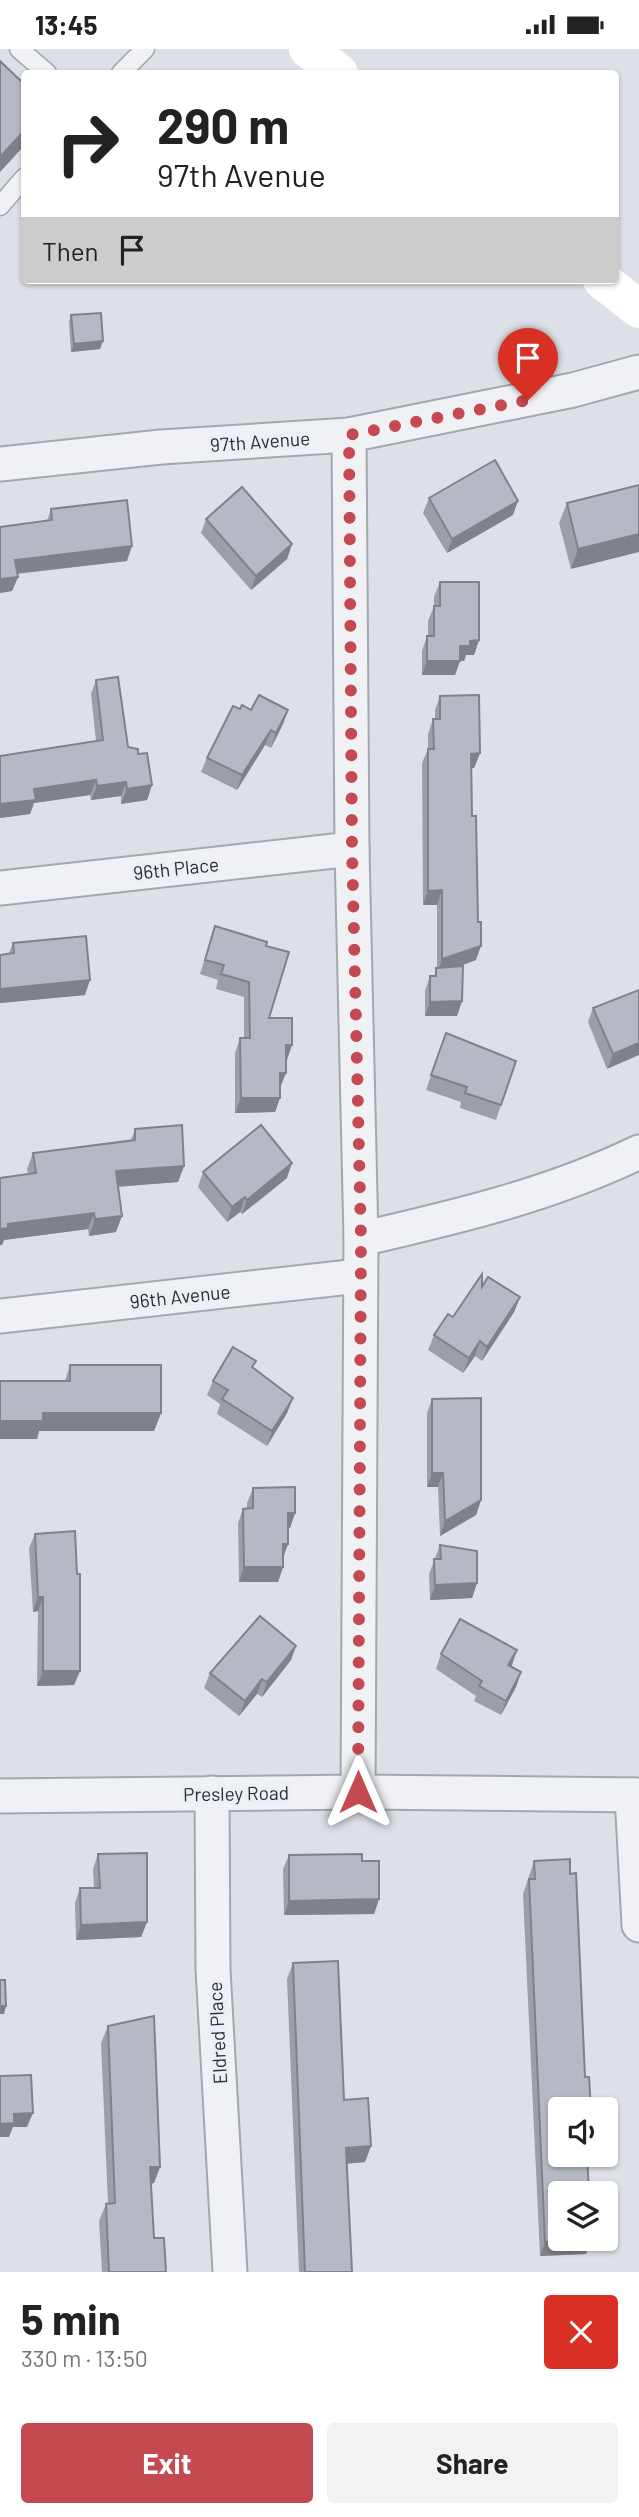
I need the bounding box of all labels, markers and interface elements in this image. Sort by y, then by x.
text: 13:45 [35,9,97,40]
text: 290 m [157,95,289,154]
icon: right [42,98,133,189]
text: 97th Avenue [157,155,326,193]
icon: arrive [113,231,151,269]
text: Then [42,235,99,266]
pin [498,328,558,400]
icon: arrive [509,339,547,377]
street label: 97th Avenue [209,426,311,456]
street label: 96th Place [132,852,220,884]
street label: 96th Avenue [129,1279,231,1313]
position arrow [321,1755,395,1829]
street label: Presley Road [183,1781,289,1805]
street label: Eldred Place [203,1981,231,2085]
map controls [548,2097,618,2251]
button: sound [548,2097,618,2167]
button: layers [548,2181,618,2251]
text: 5 min [21,2293,121,2343]
button: close [544,2295,618,2369]
text: 330 m · 13:50 [21,2344,148,2372]
button: Exit [21,2423,313,2503]
button: Share [327,2423,618,2503]

